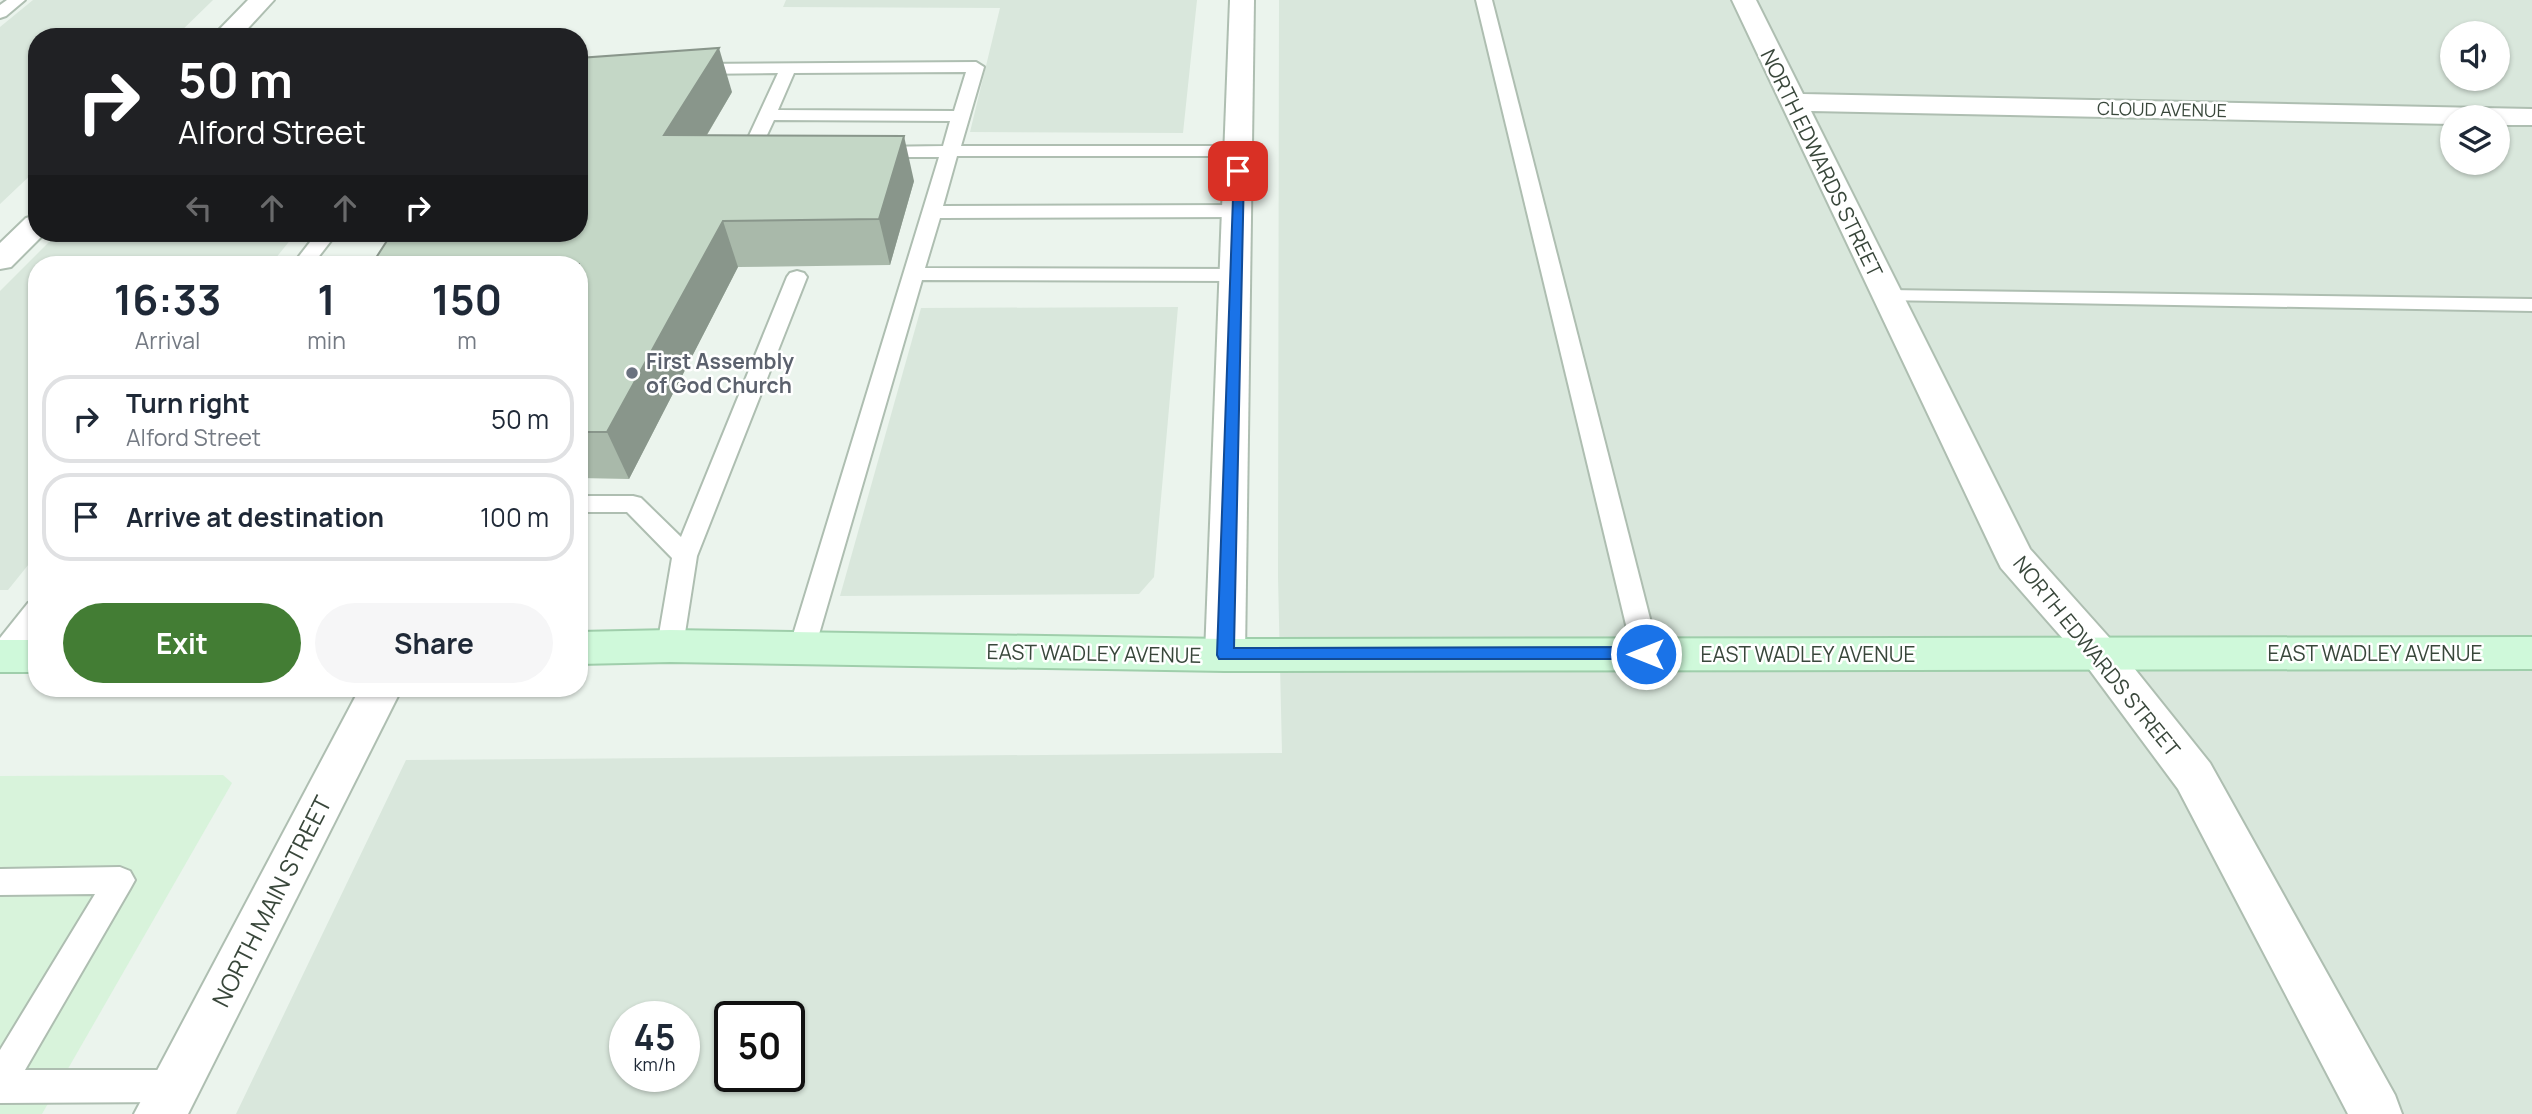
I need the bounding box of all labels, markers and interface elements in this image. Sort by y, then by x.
map controls [2440,21,2510,175]
button: sound [2440,21,2510,91]
street label: NORTH EDWARDS STREET [1755,44,1890,282]
text: 50 m [178,46,293,113]
icon: right [63,56,154,147]
street label: CLOUD AVENUE [2097,96,2227,122]
button: layers [2440,105,2510,175]
text: Alford Street [178,110,366,154]
pin [1208,141,1268,201]
icon: arrive [1219,152,1257,190]
icon: left [180,189,218,227]
icon: ahead [253,189,291,227]
icon: ahead [326,189,364,227]
icon: right [399,189,437,227]
text: 16:33 [114,270,222,328]
text: 1 [317,270,336,328]
text: 150 [432,270,502,328]
text: Arrival [135,324,200,356]
text: min [307,324,346,356]
text: m [457,324,477,356]
place label: First Assembly of God Church [646,347,794,399]
marker: First Assembly of God Church [624,365,640,381]
text: Turn right [126,385,250,421]
icon: right [67,400,105,438]
text: 50 m [491,401,549,437]
text: Alford Street [126,421,261,453]
icon: arrive [67,498,105,536]
text: Arrive at destination [126,499,384,535]
text: 100 m [480,499,549,535]
street label: NORTH EDWARDS STREET [2007,550,2187,763]
button: Exit [63,603,301,683]
button: Share [315,603,553,683]
position arrow [1609,617,1683,691]
street label: EAST WADLEY AVENUE [986,637,1202,669]
street label: EAST WADLEY AVENUE [2268,639,2482,667]
street label: EAST WADLEY AVENUE [1701,640,1915,668]
street label: NORTH MAIN STREET [203,789,339,1012]
speed limit sign: 50 [714,1001,805,1092]
text: 45 [634,1013,675,1061]
text: km/h [634,1052,675,1076]

